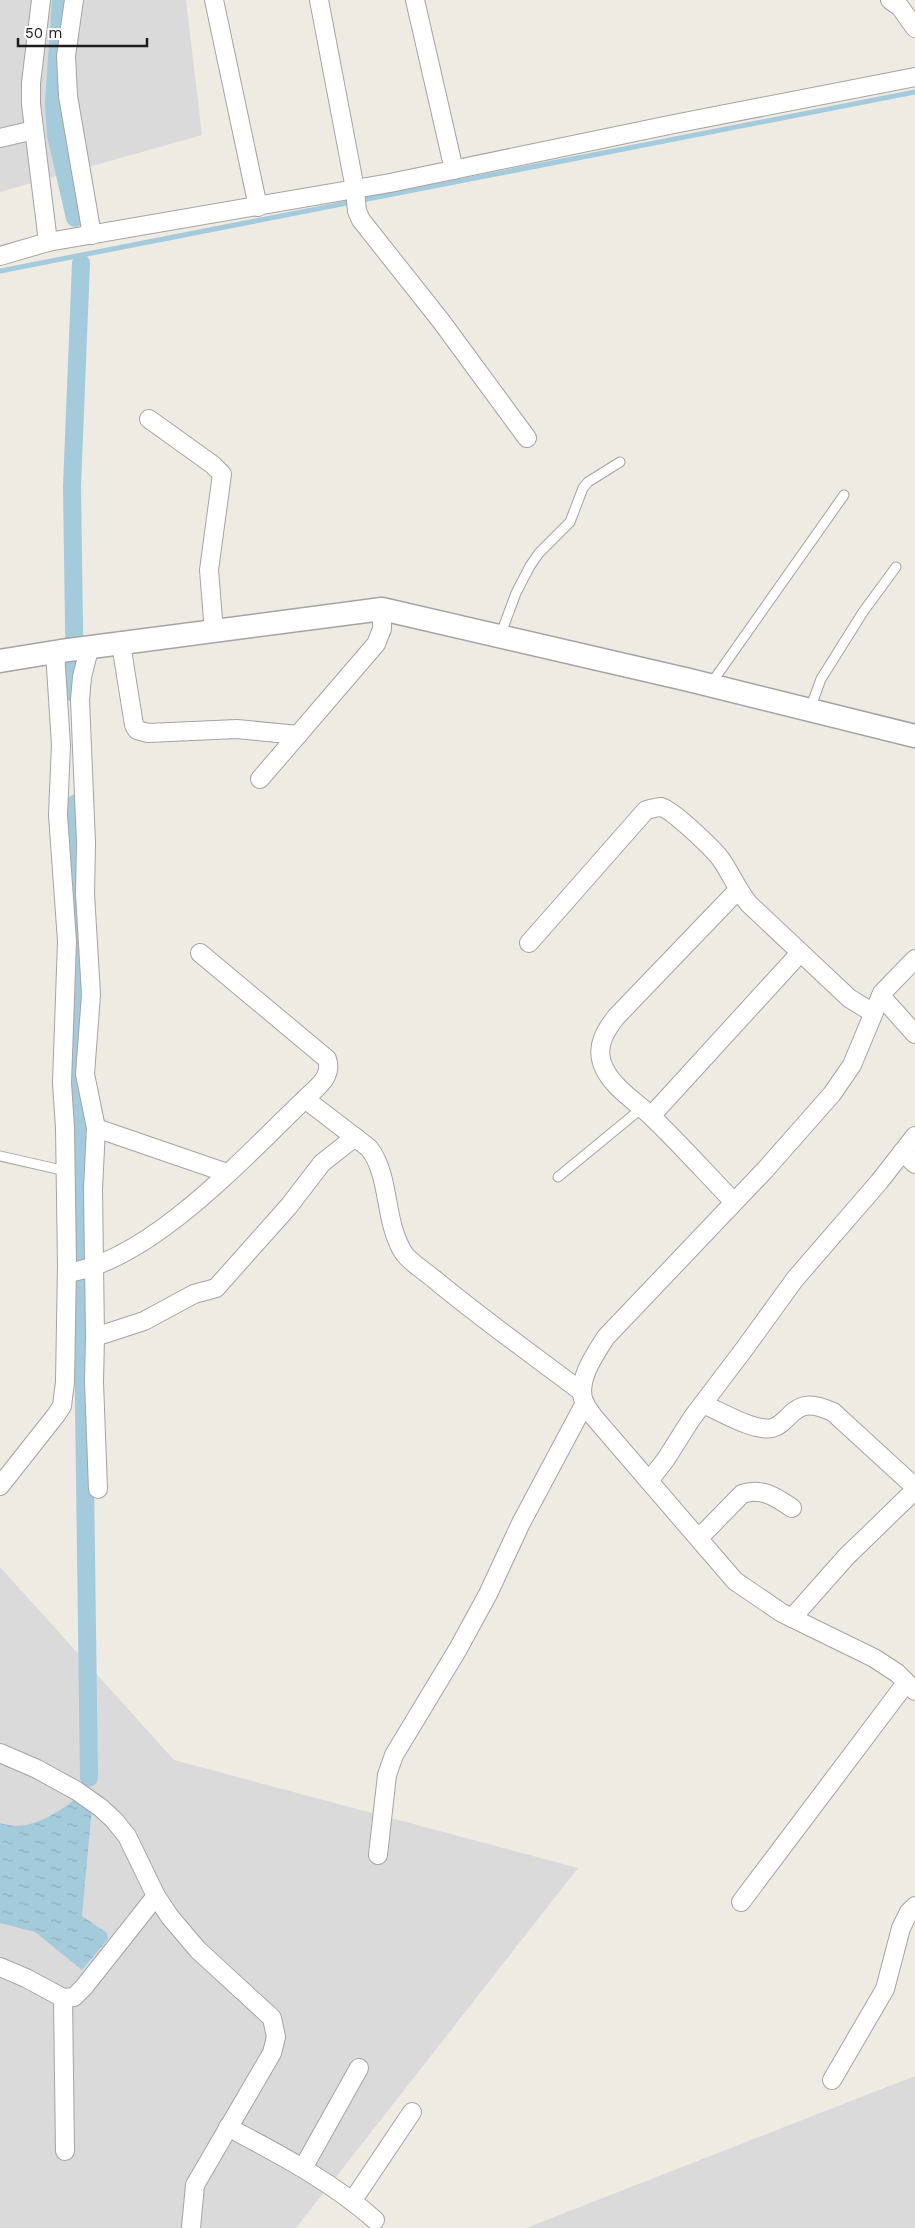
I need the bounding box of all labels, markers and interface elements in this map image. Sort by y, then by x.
scale bar [18,15,146,47]
text: 50 m [25,24,62,42]

